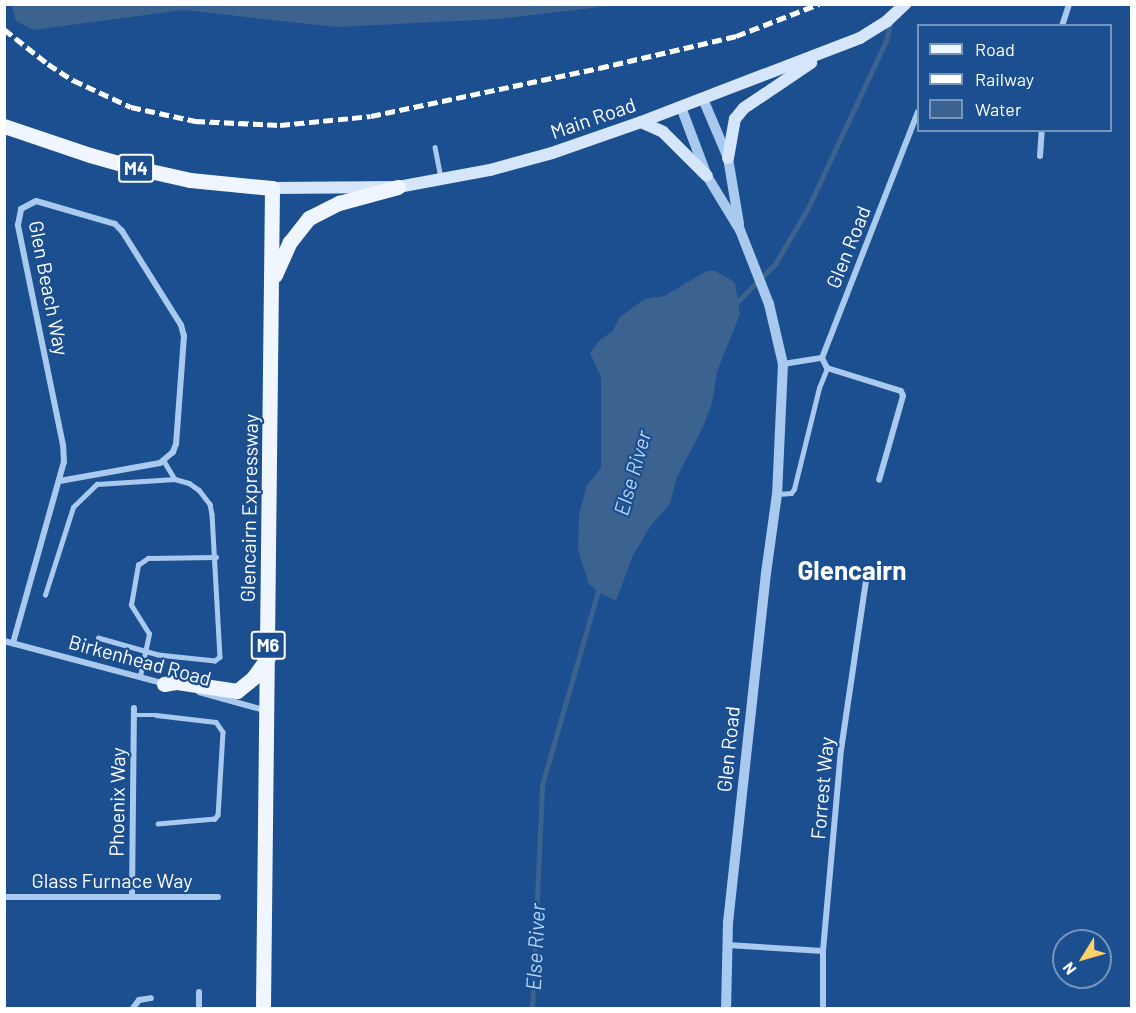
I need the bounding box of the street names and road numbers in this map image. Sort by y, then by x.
street label: Main Road [547,92,639,144]
road number: M4 [118,153,154,183]
street label: Glen Road [821,202,875,292]
street label: Glen Beach Way [24,219,74,357]
street label: Glencairn Expressway [235,414,263,602]
street label: Birkenhead Road [66,629,214,691]
road number: M6 [250,630,286,660]
street label: Glen Road [712,705,744,793]
street label: Forrest Way [806,736,838,840]
street label: Phoenix Way [104,747,130,857]
street label: Glass Furnace Way [32,868,192,892]

